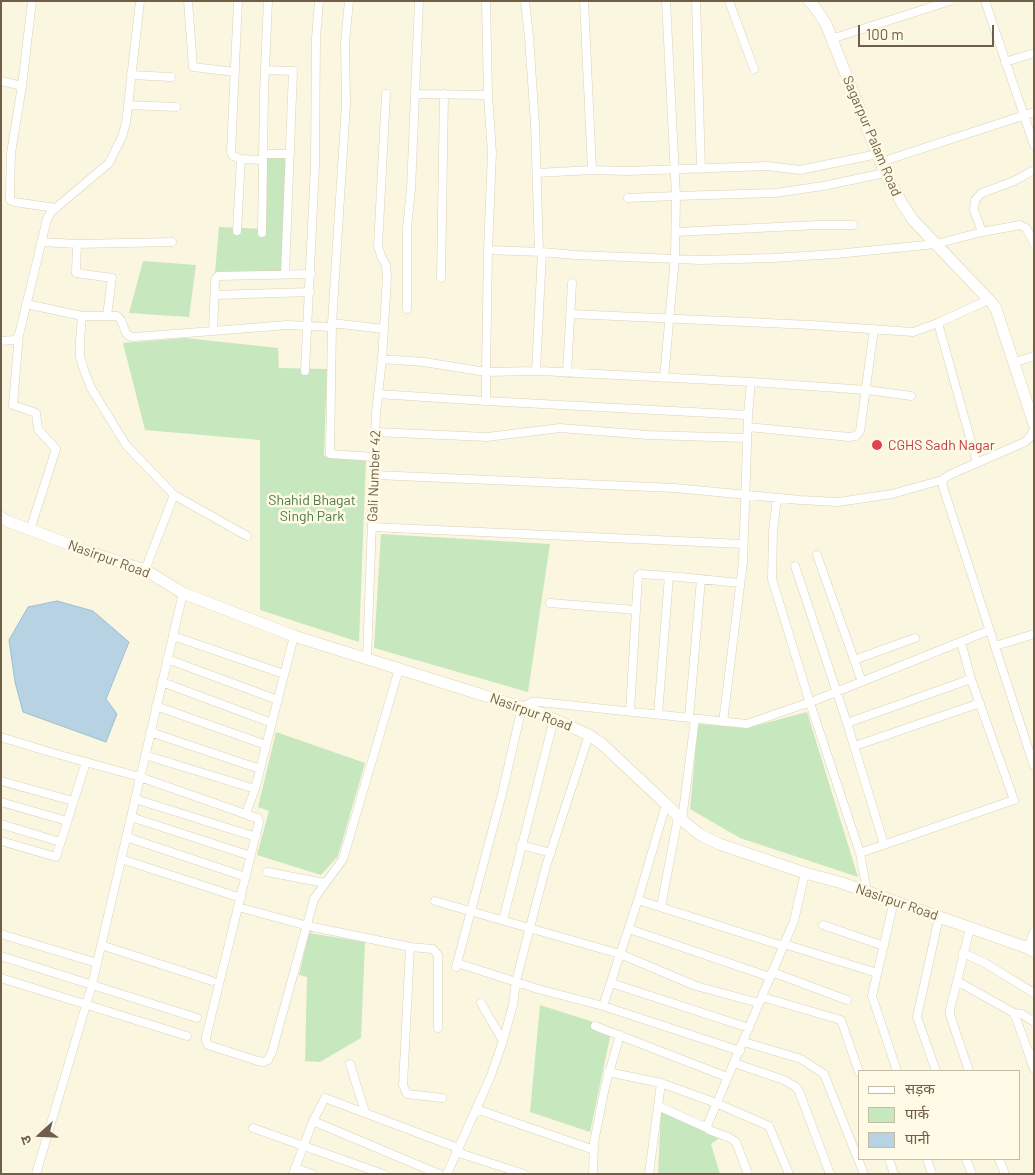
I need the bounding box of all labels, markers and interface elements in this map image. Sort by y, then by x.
scale bar [860,15,996,47]
text: 100 m [866,25,904,43]
street label: Sagarpur Palam Road [839,73,905,199]
street label: Gali Number 42 [364,430,384,522]
place label: CGHS Sadh Nagar [888,437,995,453]
marker: CGHS Sadh Nagar [870,438,884,452]
park label: Shahid Bhagat Singh Park [268,492,356,524]
street label: Nasirpur Road [66,536,152,582]
street label: Nasirpur Road [488,689,574,735]
street label: Nasirpur Road [854,880,940,924]
legend [858,1070,1020,1160]
text: सड़क [905,1079,935,1097]
text: पार्क [905,1104,929,1122]
north arrow [15,1110,65,1160]
text: पानी [905,1129,930,1147]
text: उ [16,1134,35,1147]

